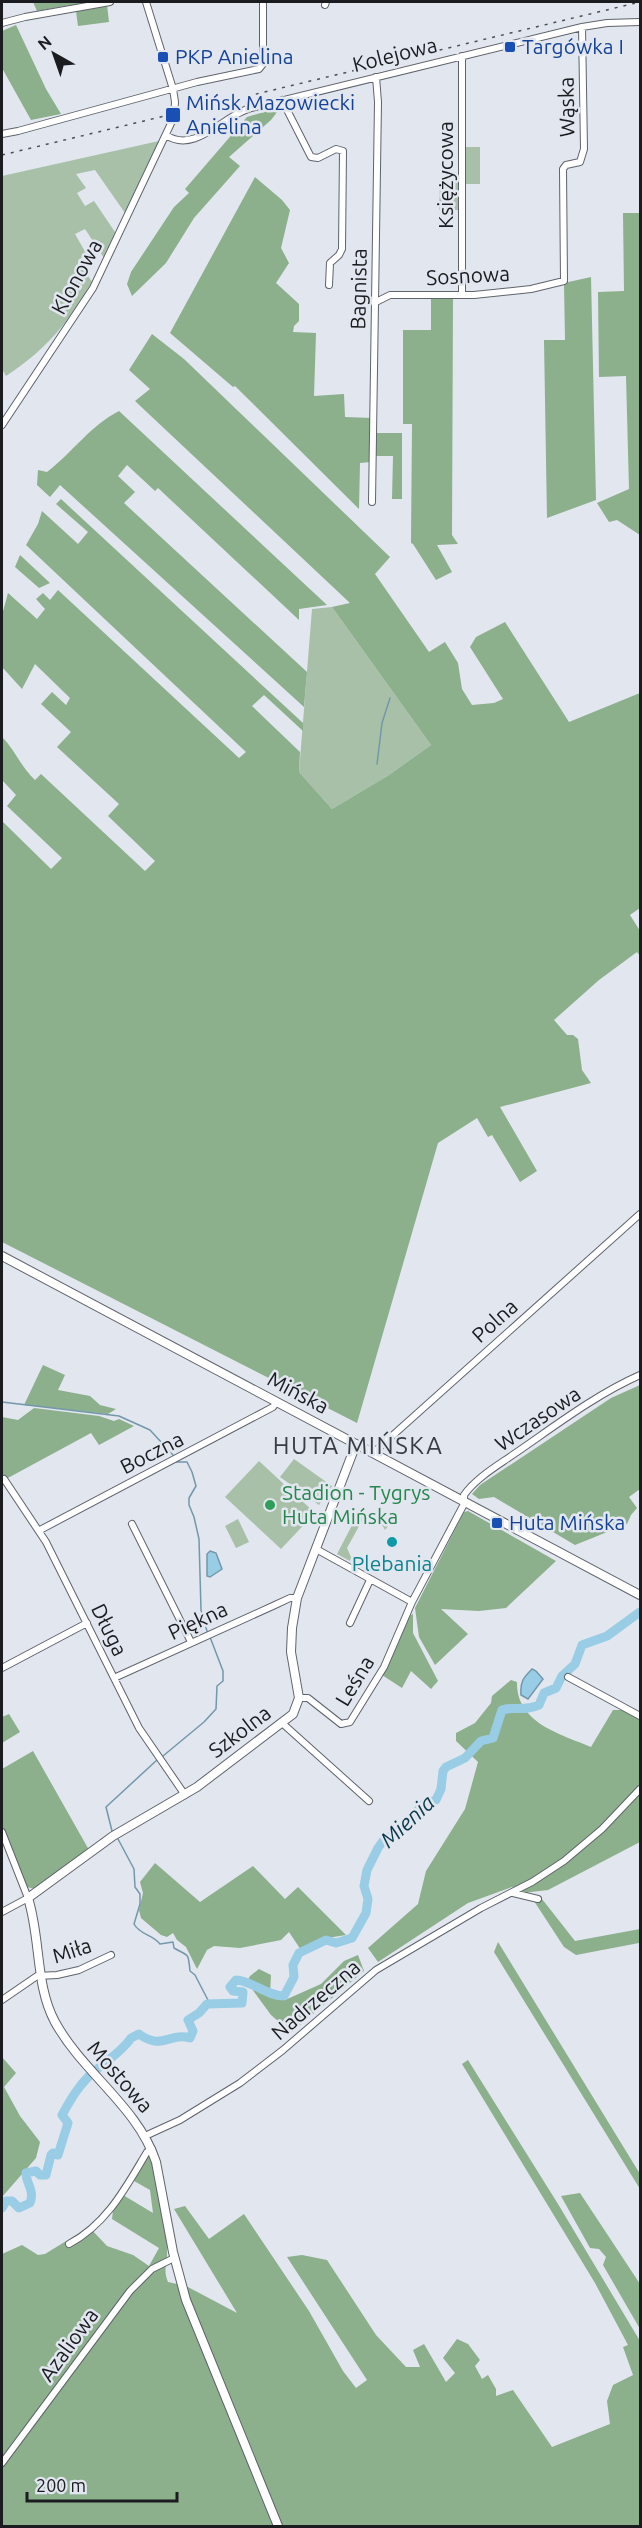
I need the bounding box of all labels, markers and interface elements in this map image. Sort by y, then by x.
north arrow [24,24,84,84]
text: N [34,32,55,53]
street label: Kolejowa [350,32,440,76]
place label: Targówka I [522,34,624,58]
marker: Targówka I [503,40,517,54]
place label: PKP Anielina [175,44,293,68]
marker: PKP Anielina [156,50,170,64]
street label: Wąska [553,77,579,137]
place label: Mińsk Mazowiecki Anielina [186,90,355,138]
marker: Mińsk Mazowiecki Anielina [164,106,182,124]
street label: Księżycowa [433,121,457,229]
street label: Klonowa [46,235,106,318]
street label: Bagnista [345,248,371,330]
street label: Sosnowa [426,261,510,289]
street label: Polna [467,1294,522,1347]
street label: Mińska [264,1366,333,1418]
street label: Wczasowa [490,1381,585,1455]
street label: Boczna [116,1426,187,1478]
district label: HUTA MIŃSKA [273,1431,443,1459]
place label: Stadion - Tygrys Huta Mińska [282,1480,430,1528]
marker: Stadion - Tygrys Huta Mińska [263,1498,277,1512]
place label: Huta Mińska [509,1510,625,1534]
marker: Huta Mińska [490,1516,504,1530]
marker: Plebania [385,1535,399,1549]
place label: Plebania [352,1551,432,1575]
street label: Piękna [164,1596,231,1644]
street label: Długa [87,1599,133,1660]
street label: Leśna [330,1651,378,1710]
street label: Szkolna [204,1700,275,1762]
water label: Mienia [374,1789,439,1852]
street label: Miła [49,1932,94,1968]
street label: Nadrzeczna [266,1954,364,2044]
street label: Mostowa [83,2036,158,2117]
street label: Azaliowa [34,2303,103,2386]
scale bar [27,2465,177,2503]
text: 200 m [36,2475,86,2495]

